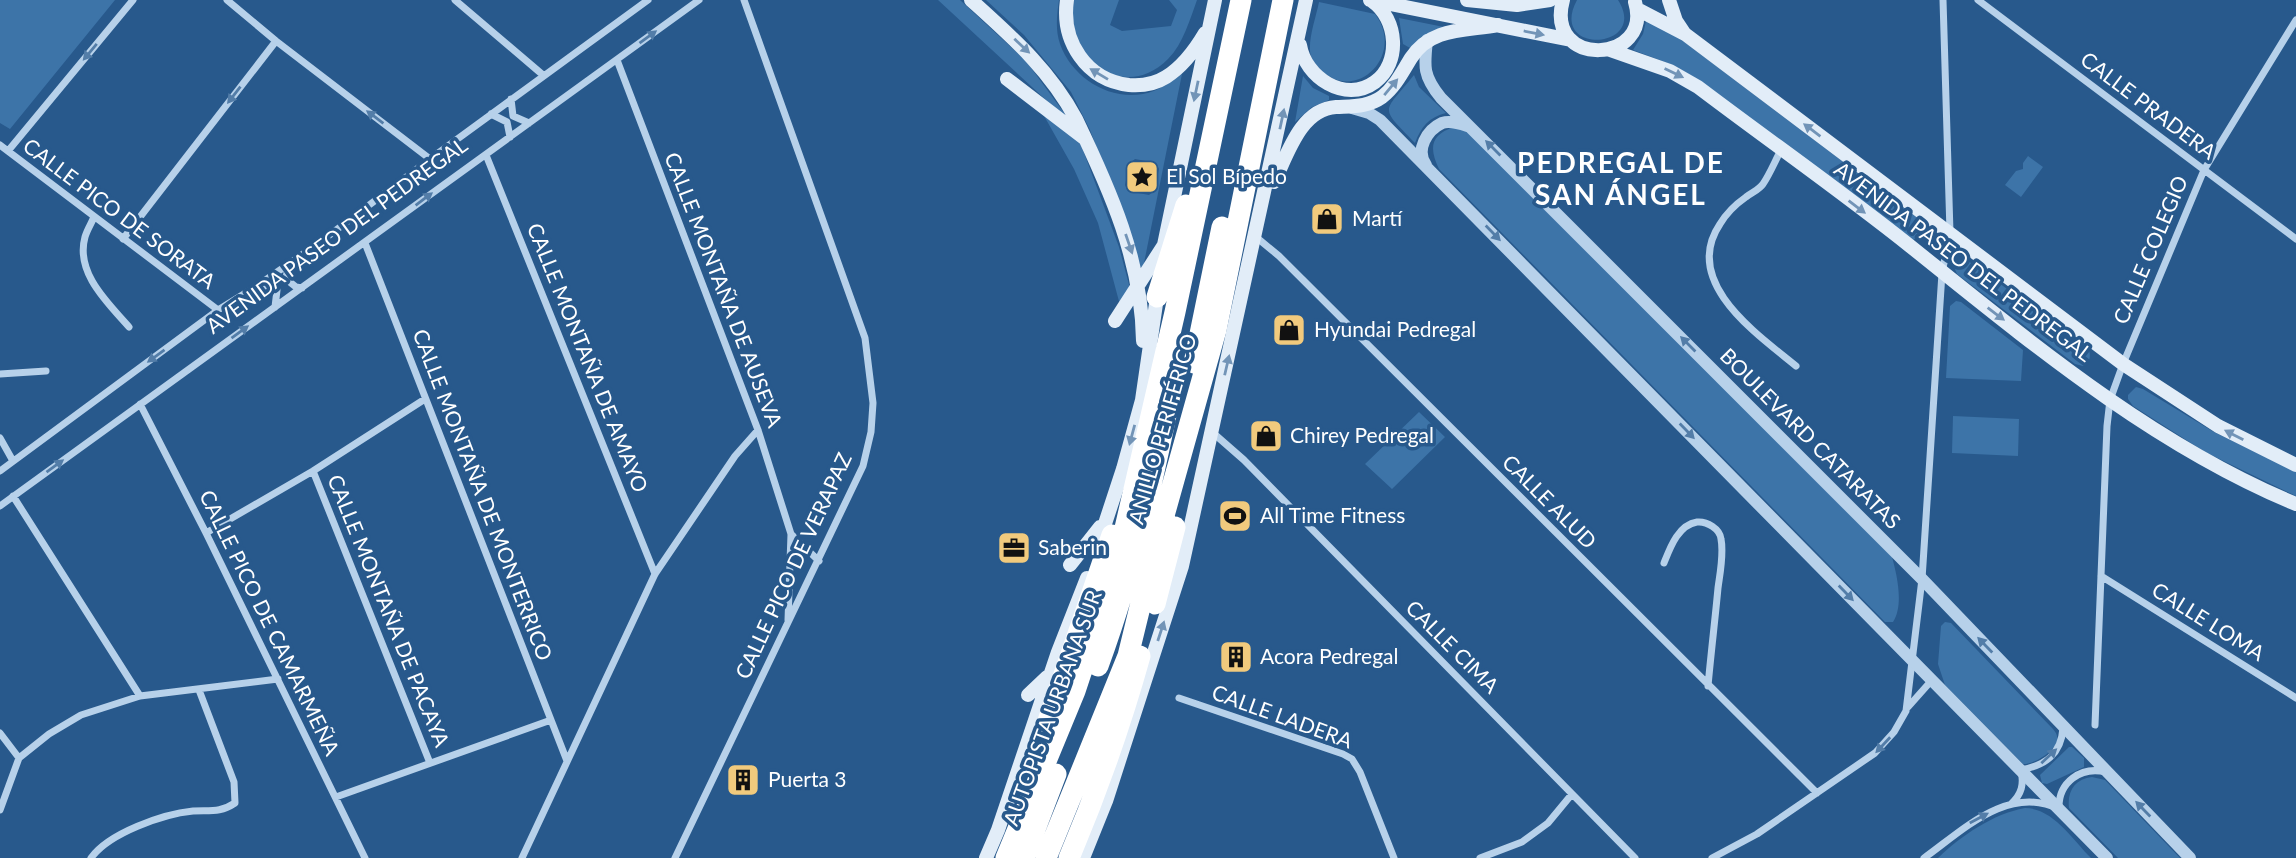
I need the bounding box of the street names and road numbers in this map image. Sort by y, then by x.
street label: CALLE PRADERA [2076,46,2222,164]
street label: CALLE PICO DE SORATA [19,132,222,294]
street label: AVENIDA PASEO DEL PEDREGAL [201,132,472,338]
street label: CALLE MONTAÑA DE AUSEVA [660,148,789,431]
street label: AVENIDA PASEO DEL PEDREGAL [1830,156,2098,366]
street label: CALLE COLEGIO [2107,172,2192,327]
street label: CALLE MONTAÑA DE AMAYO [523,219,654,496]
street label: CALLE MONTAÑA DE MONTERRICO [409,325,558,664]
street label: ANILLO PERIFÉRICO [1122,331,1201,526]
street label: BOULEVARD CATARATAS [1716,343,1906,533]
street label: CALLE PICO DE VERAPAZ [729,448,856,682]
street label: CALLE ALUD [1498,449,1602,553]
street label: CALLE MONTAÑA DE PACAYA [323,471,456,751]
street label: CALLE PICO DE CAMARMEÑA [195,486,346,760]
street label: CALLE LOMA [2148,576,2270,666]
street label: AUTOPISTA URBANA SUR [997,586,1106,829]
street label: CALLE CIMA [1401,594,1505,698]
street label: CALLE LADERA [1209,679,1357,753]

